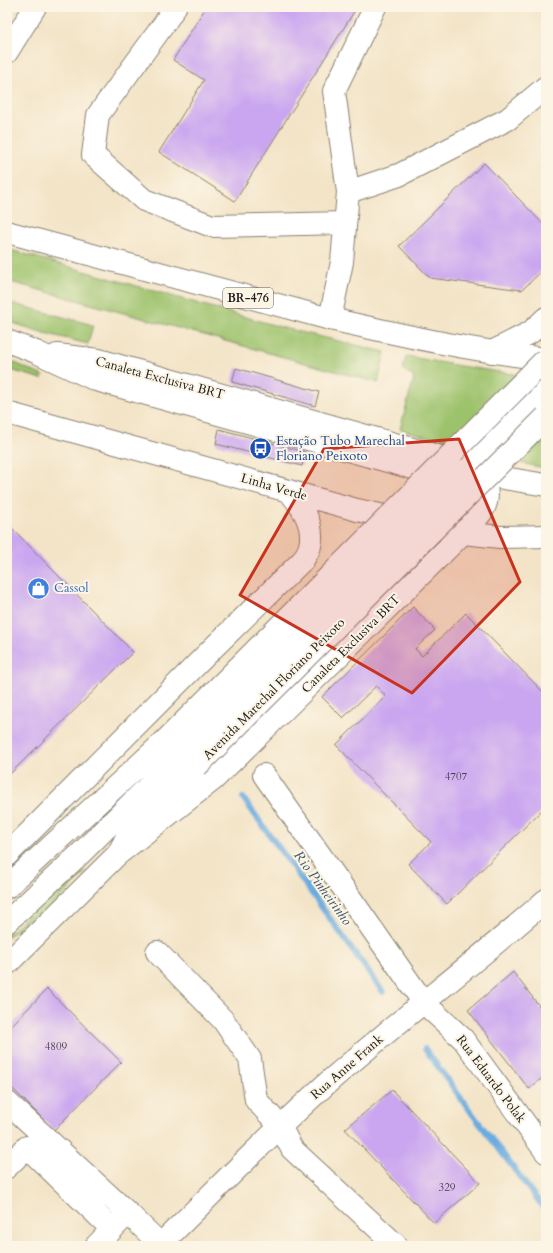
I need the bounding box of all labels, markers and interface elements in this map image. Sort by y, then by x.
road number: BR-476 [223,288,273,308]
street label: Canaleta Exclusiva BRT [93,352,227,404]
place label: Estação Tubo Marechal Floriano Peixoto [276,432,406,465]
bus stop icon: Estação Tubo Marechal Floriano Peixoto [248,435,274,461]
street label: Linha Verde [239,469,309,505]
shop icon: Cassol [26,575,52,601]
place label: Cassol [54,579,89,597]
street label: Canaleta Exclusiva BRT [298,590,405,697]
street label: Avenida Marechal Floriano Peixoto [199,614,349,764]
house number: 4707 [445,769,468,784]
water label: Rio Pinheirinho [290,847,357,929]
street label: Rua Anne Frank [307,1030,387,1104]
street label: Rua Eduardo Polak [452,1031,530,1127]
house number: 4809 [45,1039,68,1054]
house number: 329 [439,1180,456,1195]

